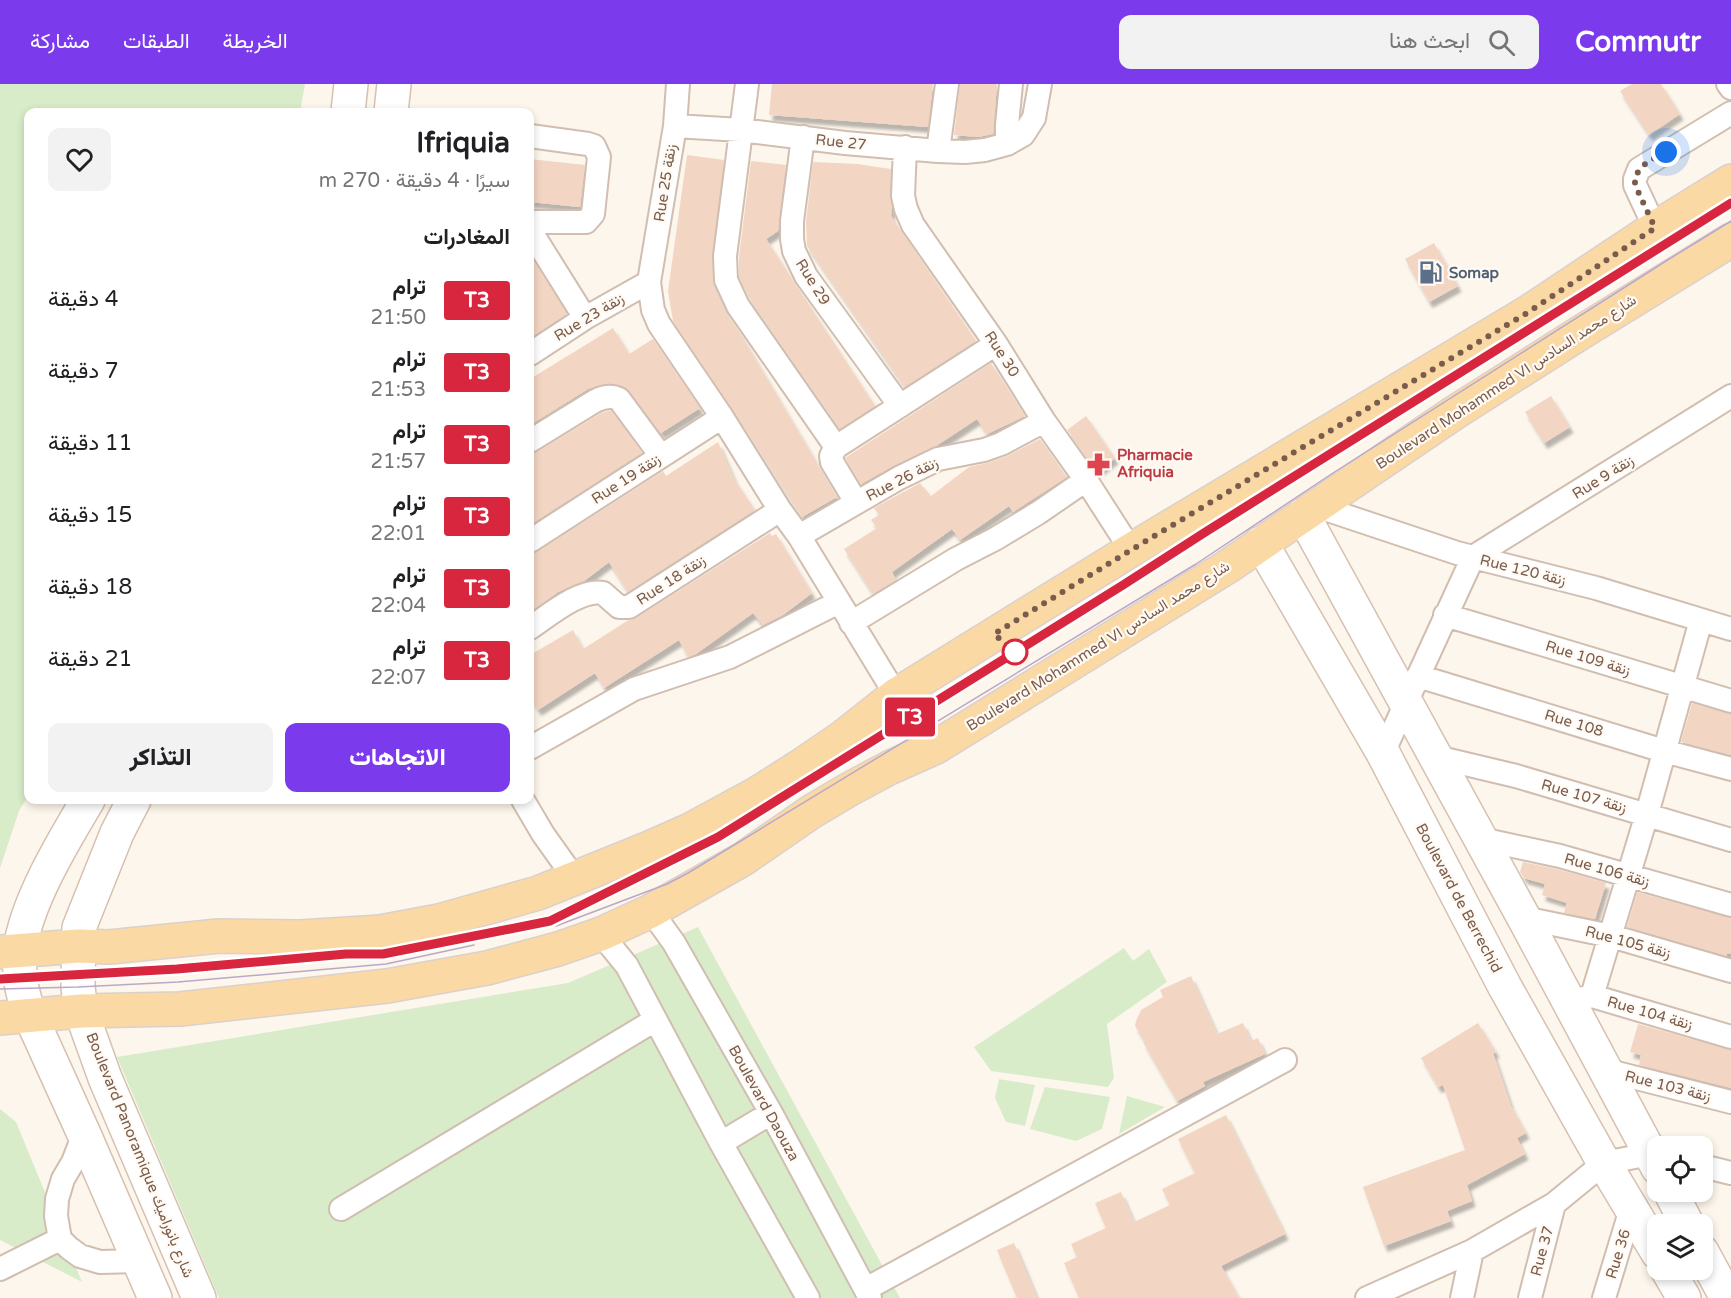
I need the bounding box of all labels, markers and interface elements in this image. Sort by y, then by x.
search box [1119,15,1539,69]
text: Commutr [1575,25,1701,59]
icon: search [1485,26,1518,59]
text: ابحث هنا [1389,28,1470,54]
text: مشاركة [30,29,90,54]
text: الطبقات [123,29,190,54]
text: الخريطة [223,29,288,54]
text: Ifriquia [416,126,510,160]
button: heart [48,128,111,191]
street label: Rue 27 [815,130,867,154]
your location [1651,137,1681,167]
street label: Rue 25 زنقة [650,143,680,223]
text: سيرًا · 4 دقيقة · 270 m [319,169,510,193]
text: المغادرات [424,224,510,250]
street label: Rue 29 [792,256,834,308]
fuel station icon: Somap [1418,260,1444,286]
place label: Somap [1449,264,1500,283]
text: ترام [393,274,426,300]
text: 4 دقيقة [48,286,118,312]
text: T3 [464,288,490,313]
street label: Rue 23 زنقة [551,289,627,345]
street label: Boulevard Mohammed VI شارع محمد السادس [1372,291,1641,475]
text: 21:50 [371,306,426,330]
street label: Rue 30 [981,328,1023,380]
text: ترام [393,346,426,372]
text: 7 دقيقة [48,358,118,384]
text: T3 [464,360,490,385]
text: 21:53 [371,378,426,402]
text: ترام [393,418,426,444]
text: 11 دقيقة [48,430,132,456]
text: T3 [464,432,490,457]
place label: Pharmacie Afriquia [1117,446,1193,482]
text: 21:57 [371,450,426,474]
street label: Rue 19 زنقة [588,450,664,508]
pharmacy icon: Pharmacie Afriquia [1086,451,1112,477]
street label: Rue 9 زنقة [1569,451,1637,503]
street label: Rue 26 زنقة [863,453,941,505]
text: ترام [393,490,426,516]
text: 15 دقيقة [48,502,132,528]
text: T3 [464,504,490,529]
text: 22:01 [371,522,426,546]
street label: Rue 18 زنقة [633,551,709,609]
street label: Rue 120 زنقة [1478,551,1568,589]
street label: Boulevard Mohammed VI شارع محمد السادس [963,557,1234,737]
text: ترام [393,562,426,588]
text: 18 دقيقة [48,574,132,600]
text: T3 [464,576,490,601]
text: 22:04 [371,594,426,618]
text: ترام [393,634,426,660]
street label: Rue 109 زنقة [1543,637,1633,679]
unlabelled marker [1002,639,1028,665]
text: 21 دقيقة [48,646,132,672]
text: T3 [464,648,490,673]
text: 22:07 [371,666,426,690]
line badge: T3 [883,698,937,736]
text: T3 [897,705,923,730]
street label: Rue 108 [1542,706,1606,740]
button: التذاكر [48,723,273,792]
button: الاتجاهات [285,723,510,792]
street label: Rue 107 زنقة [1539,775,1629,817]
street label: Boulevard de Berrechid [1412,820,1506,976]
street label: Rue 106 زنقة [1562,849,1652,891]
street label: Rue 105 زنقة [1583,922,1673,962]
street label: Rue 104 زنقة [1605,992,1695,1034]
street label: Boulevard Panoramique شارع بانوراميك [81,1030,198,1281]
street label: Boulevard Daouza [725,1042,803,1164]
street label: Rue 103 زنقة [1623,1067,1713,1105]
map controls [1647,1136,1713,1280]
button: locate [1647,1136,1713,1202]
button: layers [1647,1214,1713,1280]
street label: Rue 37 [1527,1224,1557,1278]
street label: Rue 36 [1602,1227,1634,1281]

